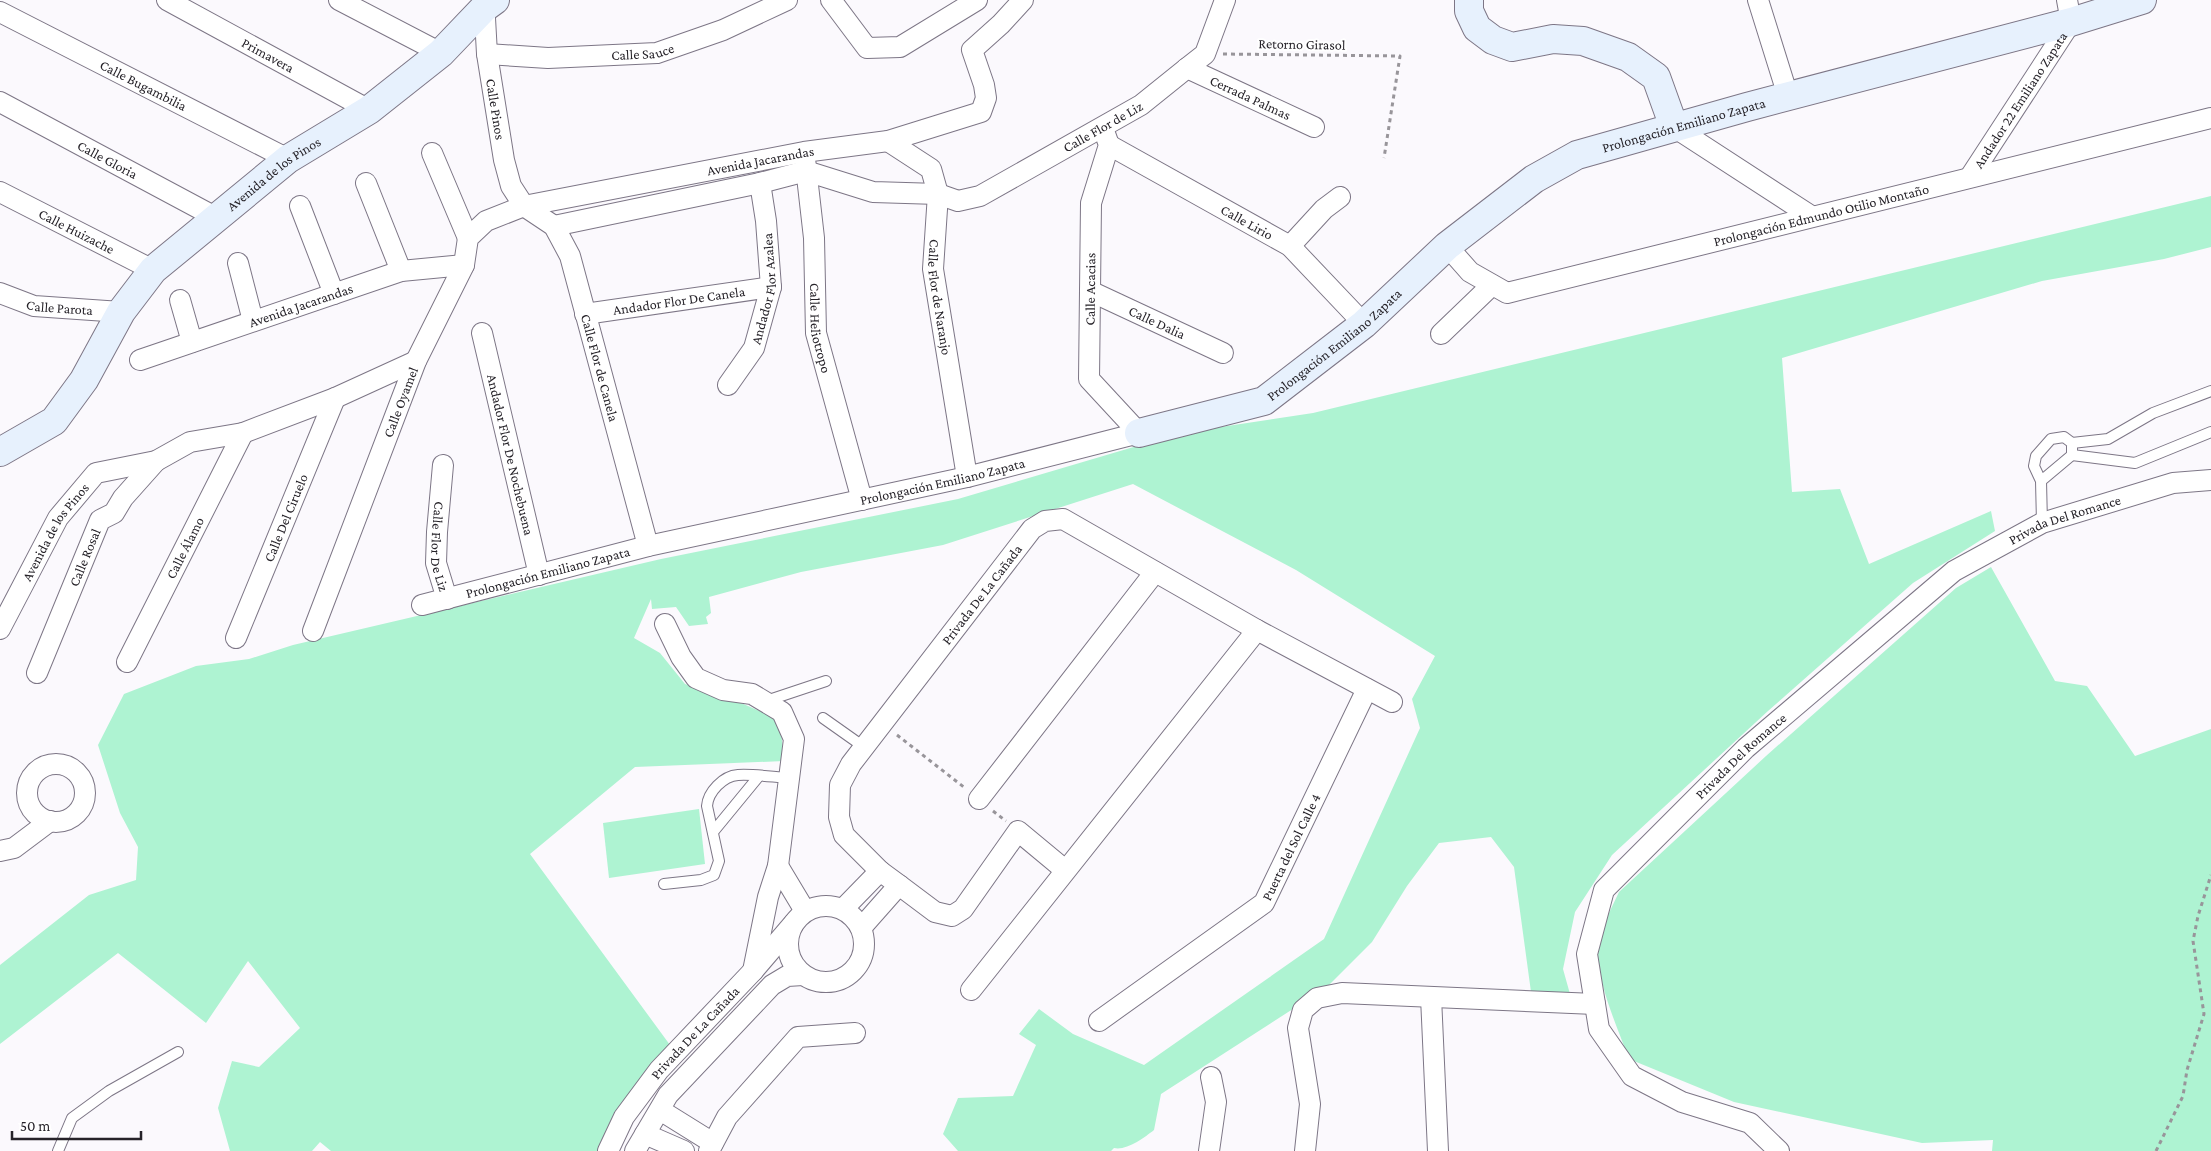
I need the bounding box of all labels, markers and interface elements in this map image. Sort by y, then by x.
street label: Andador 22 Emiliano Zapata [1970,28,2071,171]
street label: Primavera [239,34,297,76]
street label: Retorno Girasol [1258,35,1346,53]
street label: Calle Sauce [611,40,676,63]
street label: Calle Bugambilia [97,56,190,114]
street label: Cerrada Palmas [1208,72,1293,123]
street label: Calle Pinos [483,78,509,141]
street label: Prolongación Emiliano Zapata [1600,94,1767,156]
street label: Calle Flor de Liz [1060,98,1145,155]
street label: Avenida de los Pinos [224,133,324,214]
street label: Calle Gloria [75,137,141,182]
street label: Avenida Jacarandas [705,143,815,179]
street label: Prolongación Edmundo Otilio Montaño [1712,180,1930,249]
street label: Calle Lirio [1218,201,1276,243]
street label: Calle Huizache [36,205,117,257]
street label: Andador Flor Azalea [747,232,779,346]
street label: Calle Flor de Naranjo [925,239,955,356]
street label: Calle Acacias [1082,253,1098,325]
street label: Avenida Jacarandas [247,280,355,330]
street label: Andador Flor De Canela [612,283,747,318]
street label: Calle Heliotropo [807,283,835,375]
street label: Prolongación Emiliano Zapata [1264,285,1405,404]
street label: Calle Parota [24,296,94,318]
street label: Calle Dalia [1126,302,1188,343]
street label: Calle Flor de Canela [578,312,622,424]
street label: Calle Oyamel [380,364,421,440]
street label: Andador Flor De Nochebuena [484,373,537,537]
street label: Prolongación Emiliano Zapata [858,454,1027,508]
street label: Calle Del Ciruelo [260,471,311,564]
street label: Avenida de los Pinos [19,480,92,584]
street label: Privada Del Romance [2006,492,2122,548]
street label: Calle Flor De Liz [428,501,452,593]
street label: Calle Álamo [163,514,207,581]
street label: Calle Rosal [66,526,104,589]
street label: Privada De La Cañada [938,541,1025,648]
street label: Prolongación Emiliano Zapata [464,543,632,601]
street label: Privada Del Romance [1692,709,1789,802]
street label: Puerta del Sol Calle 4 [1258,791,1324,903]
street label: Privada De La Cañada [647,982,743,1082]
scale bar [12,1108,141,1140]
text: 50 m [20,1118,50,1134]

